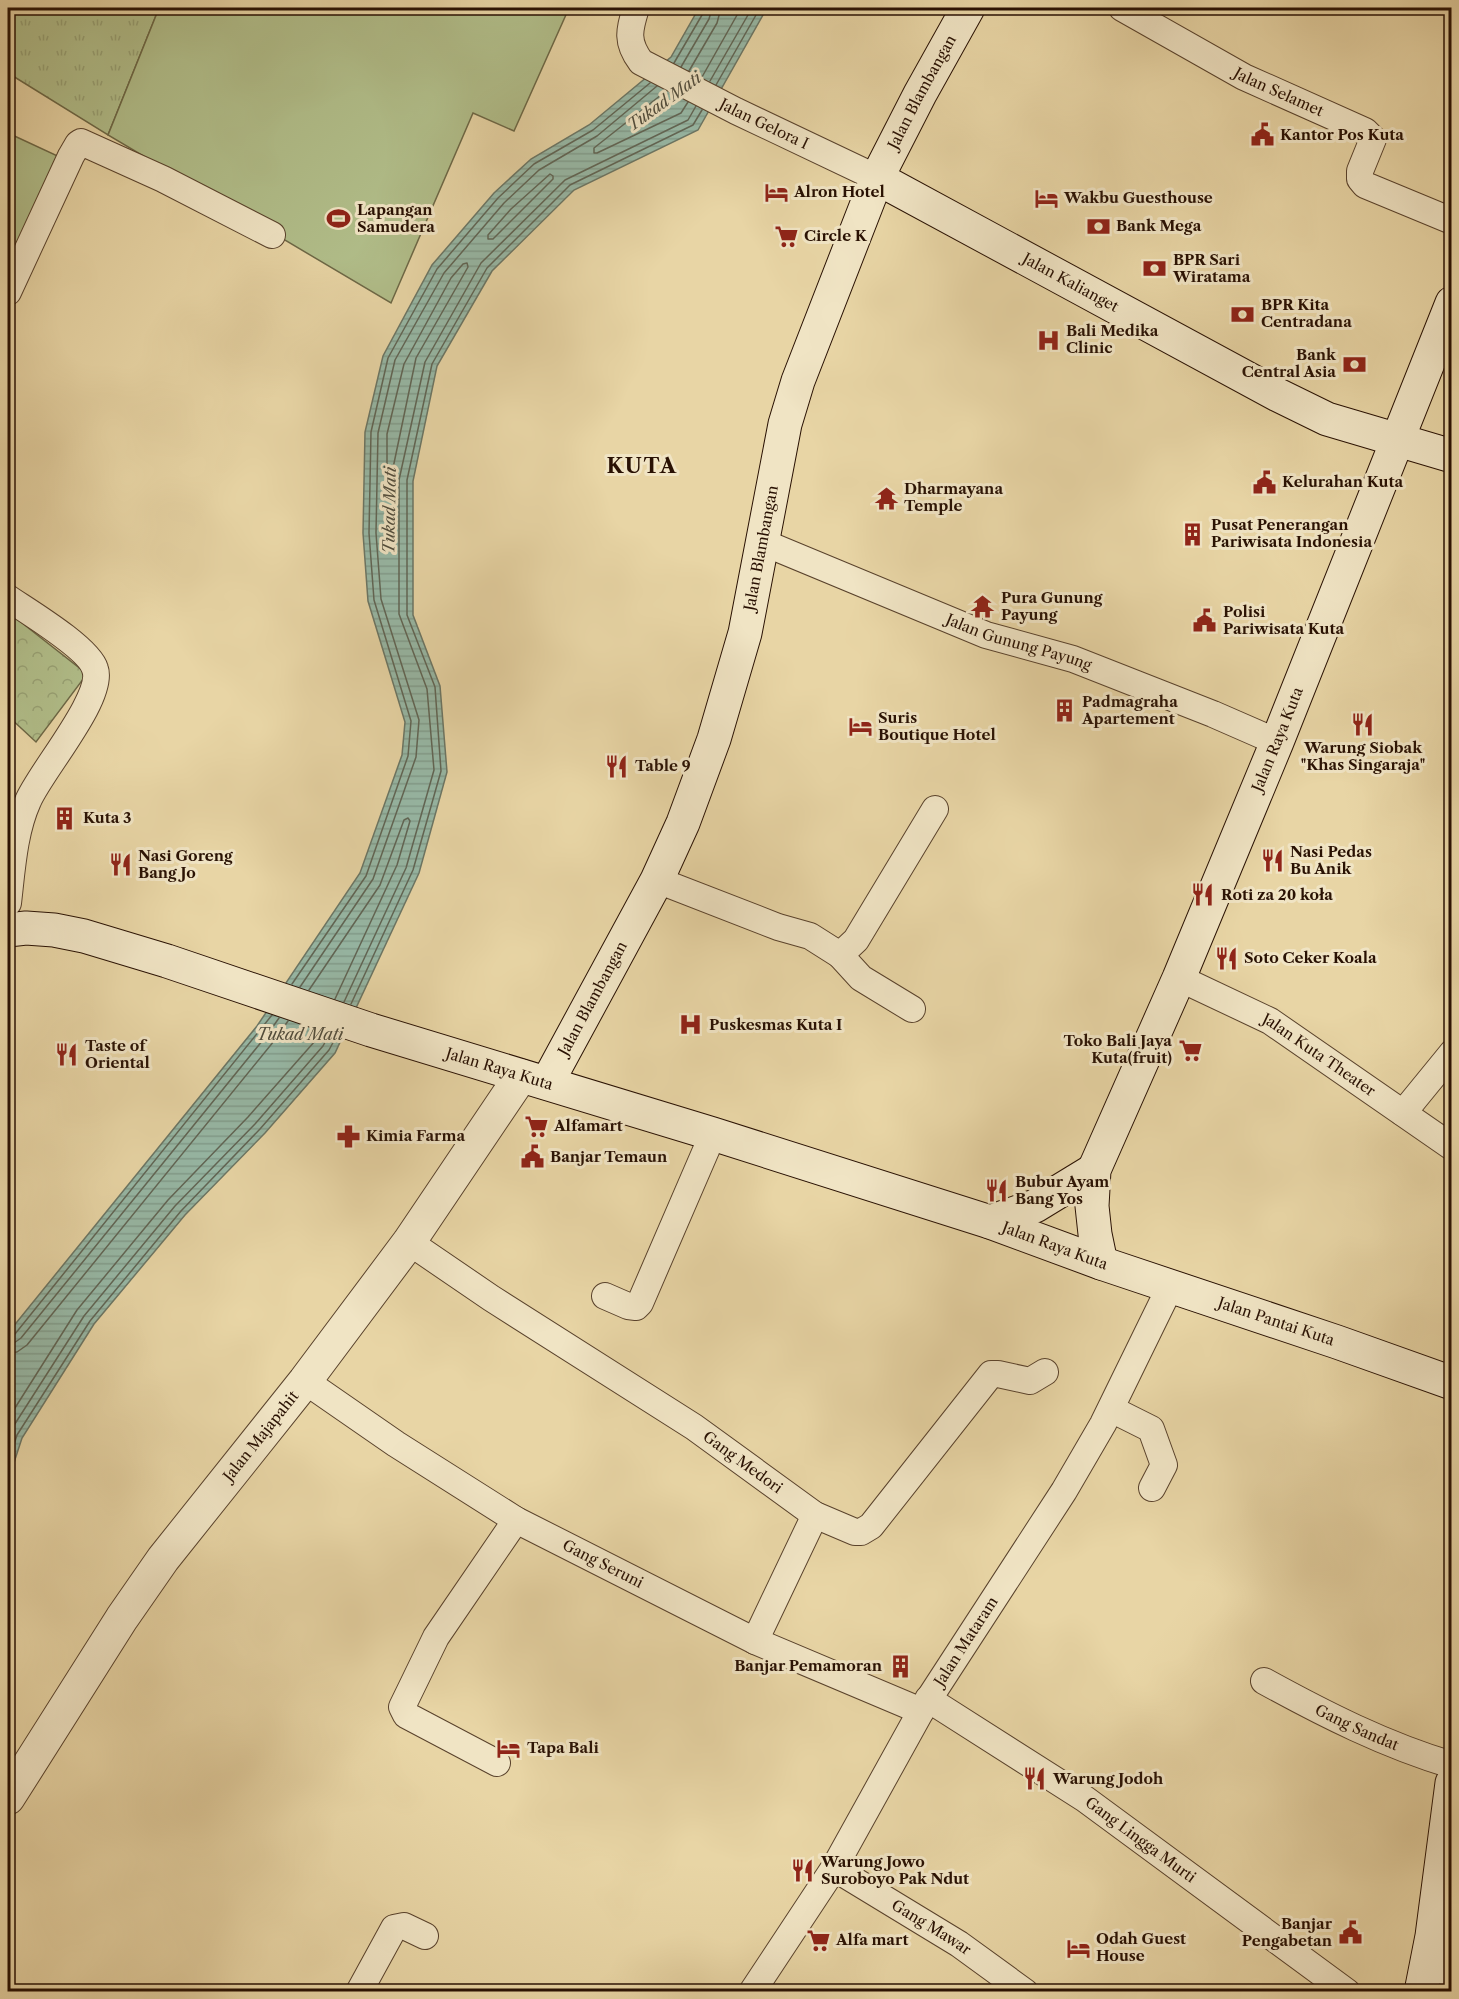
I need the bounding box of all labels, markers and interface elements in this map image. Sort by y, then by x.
street label: Jalan Blambangan [882,31,960,154]
street label: Jalan Selamet [1229,62,1327,121]
water label: Tukad Mati [623,67,706,135]
street label: Jalan Gelora I [715,93,812,153]
public building icon: Kantor Pos Kuta [1249,122,1275,148]
place label: Kantor Pos Kuta [1280,125,1404,144]
hotel icon: Alron Hotel [763,179,789,205]
place label: Alron Hotel [793,182,885,201]
hotel icon: Wakbu Guesthouse [1033,185,1059,211]
place label: Wakbu Guesthouse [1063,188,1213,207]
place label: Lapangan Samudera [357,200,435,236]
sports icon: Lapangan Samudera [326,206,352,232]
bank icon: Bank Mega [1085,213,1111,239]
place label: Bank Mega [1116,216,1202,235]
supermarket icon: Circle K [773,223,799,249]
place label: Circle K [804,226,868,245]
street label: Jalan Kalianget [1018,248,1123,316]
place label: BPR Sari Wiratama [1172,250,1251,286]
bank icon: BPR Sari Wiratama [1142,256,1168,282]
place label: BPR Kita Centradana [1261,295,1352,331]
bank icon: BPR Kita Centradana [1230,301,1256,327]
place label: Bali Medika Clinic [1066,321,1159,357]
hospital icon: Bali Medika Clinic [1035,327,1061,353]
place label: Bank Central Asia [1242,345,1337,381]
bank icon: Bank Central Asia [1341,351,1367,377]
district label: KUTA [607,453,677,478]
water label: Tukad Mati [378,466,400,553]
public building icon: Kelurahan Kuta [1251,469,1277,495]
place label: Kelurahan Kuta [1282,472,1404,491]
place label: Dharmayana Temple [904,479,1003,515]
street label: Jalan Blambangan [739,483,782,614]
temple icon: Dharmayana Temple [873,485,899,511]
place label: Pusat Penerangan Pariwisata Indonesia [1211,515,1372,551]
building icon: Pusat Penerangan Pariwisata Indonesia [1180,521,1206,547]
place label: Pura Gunung Payung [1001,588,1103,624]
temple icon: Pura Gunung Payung [970,594,996,620]
place label: Polisi Pariwisata Kuta [1223,602,1345,638]
public building icon: Polisi Pariwisata Kuta [1192,608,1218,634]
street label: Jalan Gunung Payung [941,609,1095,674]
street label: Jalan Raya Kuta [1247,684,1307,796]
place label: Padmagraha Apartement [1081,692,1178,728]
building icon: Padmagraha Apartement [1051,698,1077,724]
place label: Suris Boutique Hotel [878,708,996,744]
restaurant icon: Warung Siobak "Khas Singaraja" [1350,711,1376,737]
hotel icon: Suris Boutique Hotel [847,714,873,740]
place label: Warung Siobak "Khas Singaraja" [1301,738,1425,774]
restaurant icon: Table 9 [604,753,630,779]
place label: Table 9 [635,756,691,775]
building icon: Kuta 3 [52,805,78,831]
place label: Kuta 3 [83,808,132,827]
place label: Nasi Pedas Bu Anik [1290,842,1372,878]
place label: Nasi Goreng Bang Jo [138,846,233,882]
restaurant icon: Nasi Pedas Bu Anik [1259,848,1285,874]
restaurant icon: Nasi Goreng Bang Jo [107,852,133,878]
restaurant icon: Roti za 20 koła [1190,882,1216,908]
place label: Roti za 20 koła [1221,885,1333,904]
street label: Jalan Blambangan [553,937,631,1061]
restaurant icon: Soto Ceker Koala [1213,945,1239,971]
place label: Soto Ceker Koala [1244,948,1377,967]
street label: Jalan Kuta Theater [1258,1008,1380,1101]
hospital icon: Puskesmas Kuta I [678,1012,704,1038]
place label: Puskesmas Kuta I [709,1015,842,1034]
water label: Tukad Mati [257,1024,344,1044]
place label: Toko Bali Jaya Kuta(fruit) [1064,1031,1172,1067]
place label: Taste of Oriental [85,1036,150,1072]
supermarket icon: Toko Bali Jaya Kuta(fruit) [1177,1037,1203,1063]
restaurant icon: Taste of Oriental [54,1042,80,1068]
street label: Jalan Raya Kuta [442,1043,556,1094]
supermarket icon: Alfamart [523,1113,549,1139]
place label: Alfamart [553,1116,623,1135]
pharmacy icon: Kimia Farma [335,1123,361,1149]
place label: Kimia Farma [366,1126,465,1145]
public building icon: Banjar Temaun [519,1144,545,1170]
place label: Banjar Temaun [550,1147,668,1166]
place label: Bubur Ayam Bang Yos [1015,1172,1109,1208]
restaurant icon: Bubur Ayam Bang Yos [984,1178,1010,1204]
street label: Jalan Raya Kuta [998,1217,1110,1274]
street label: Jalan Pantai Kuta [1214,1292,1337,1350]
street label: Jalan Majapahit [217,1386,303,1487]
street label: Gang Medori [699,1427,787,1498]
street label: Gang Seruni [559,1535,647,1592]
street label: Jalan Mataram [929,1593,1002,1691]
building icon: Banjar Pemamoran [887,1653,913,1679]
place label: Banjar Pemamoran [734,1656,883,1675]
street label: Gang Sandat [1312,1700,1402,1755]
hotel icon: Tapa Bali [496,1735,522,1761]
place label: Tapa Bali [527,1738,599,1757]
restaurant icon: Warung Jodoh [1022,1766,1048,1792]
place label: Warung Jodoh [1052,1769,1164,1788]
street label: Gang Lingga Murti [1082,1792,1200,1887]
place label: Warung Jowo Suroboyo Pak Ndut [820,1852,969,1888]
restaurant icon: Warung Jowo Suroboyo Pak Ndut [790,1858,816,1884]
street label: Gang Mawar [888,1895,976,1959]
place label: Banjar Pengabetan [1242,1914,1333,1950]
public building icon: Banjar Pengabetan [1337,1920,1363,1946]
supermarket icon: Alfa mart [805,1927,831,1953]
place label: Odah Guest House [1096,1929,1186,1965]
place label: Alfa mart [835,1930,908,1949]
hotel icon: Odah Guest House [1065,1935,1091,1961]

